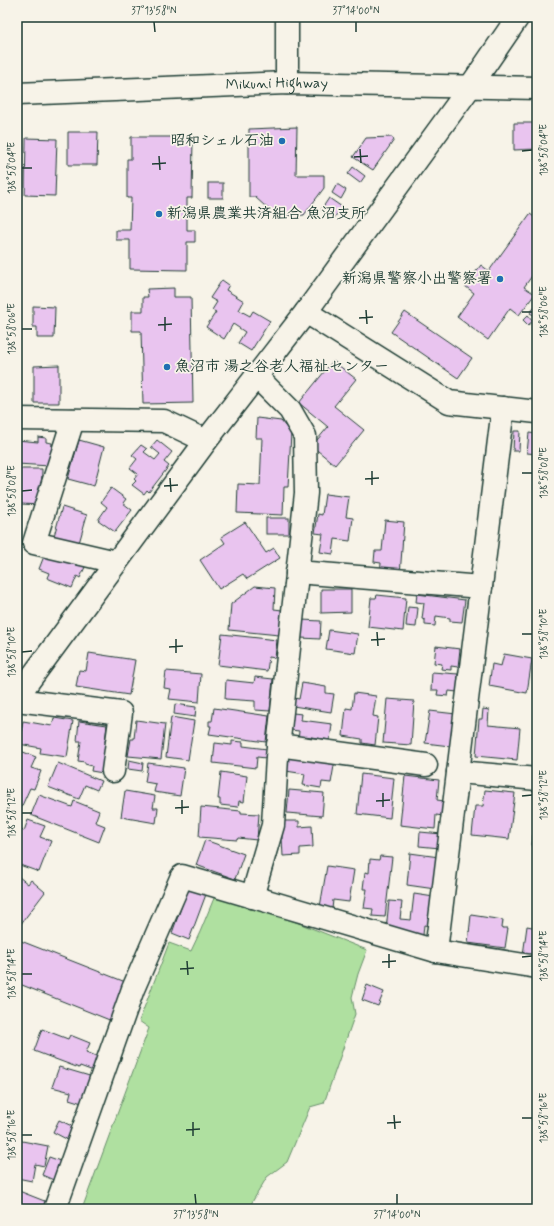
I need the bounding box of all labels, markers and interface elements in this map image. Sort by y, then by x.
text: 37°13'58"N [131,4,177,18]
text: 37°14'00"N [332,4,380,18]
street label: Mikuni Highway [225,73,328,95]
text: 138°58'04"E [537,124,551,176]
place label: 昭和シェル石油 [170,131,274,151]
marker: 昭和シェル石油 [277,136,287,146]
text: 138°58'04"E [5,142,19,194]
place label: 新潟県農業共済組合 魚沼支所 [167,204,366,224]
marker: 新潟県農業共済組合 魚沼支所 [154,209,164,219]
place label: 新潟県警察小出警察署 [342,269,492,289]
marker: 新潟県警察小出警察署 [495,274,505,284]
text: 138°58'06"E [537,286,551,338]
text: 138°58'06"E [5,303,19,355]
place label: 魚沼市 湯之谷老人福祉センター [175,357,389,377]
marker: 魚沼市 湯之谷老人福祉センター [162,362,172,372]
text: 138°58'08"E [537,447,551,499]
text: 138°58'08"E [5,465,19,517]
text: 138°58'10"E [537,608,551,659]
text: 138°58'10"E [5,626,19,677]
text: 138°58'12"E [537,770,551,820]
text: 138°58'12"E [5,788,19,838]
text: 138°58'14"E [537,930,551,982]
text: 138°58'14"E [5,948,19,1000]
text: 138°58'16"E [537,1093,551,1143]
text: 138°58'16"E [5,1110,19,1160]
text: 37°13'58"N [173,1208,219,1222]
text: 37°14'00"N [373,1208,421,1222]

